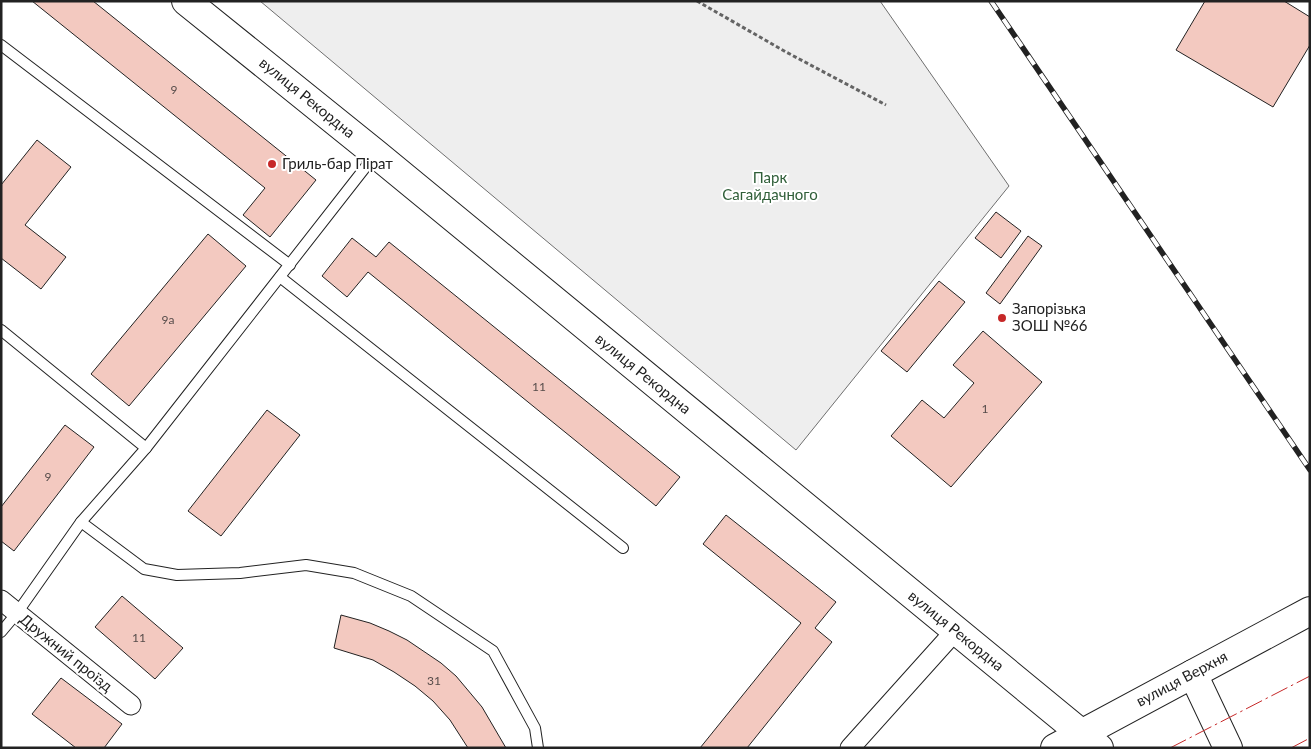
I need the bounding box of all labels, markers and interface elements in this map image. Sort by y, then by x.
street label: вулиця Рекордна [256,53,359,141]
house number: 9 [171,82,178,97]
place label: Гриль-бар Пірат [282,154,393,172]
marker: Гриль-бар Пірат [266,158,278,170]
park label: Парк Сагайдачного [722,168,818,203]
place label: Запорізька ЗОШ №66 [1012,299,1088,334]
house number: 9а [162,312,174,327]
marker: Запорізька ЗОШ №66 [996,312,1008,324]
street label: вулиця Рекордна [592,329,695,417]
house number: 11 [532,379,546,394]
house number: 1 [982,401,989,416]
house number: 9 [45,469,52,484]
street label: вулиця Рекордна [905,586,1008,674]
street label: Дружний проїзд [17,609,117,695]
house number: 11 [132,630,146,645]
street label: вулиця Верхня [1133,646,1230,710]
house number: 31 [427,673,441,688]

